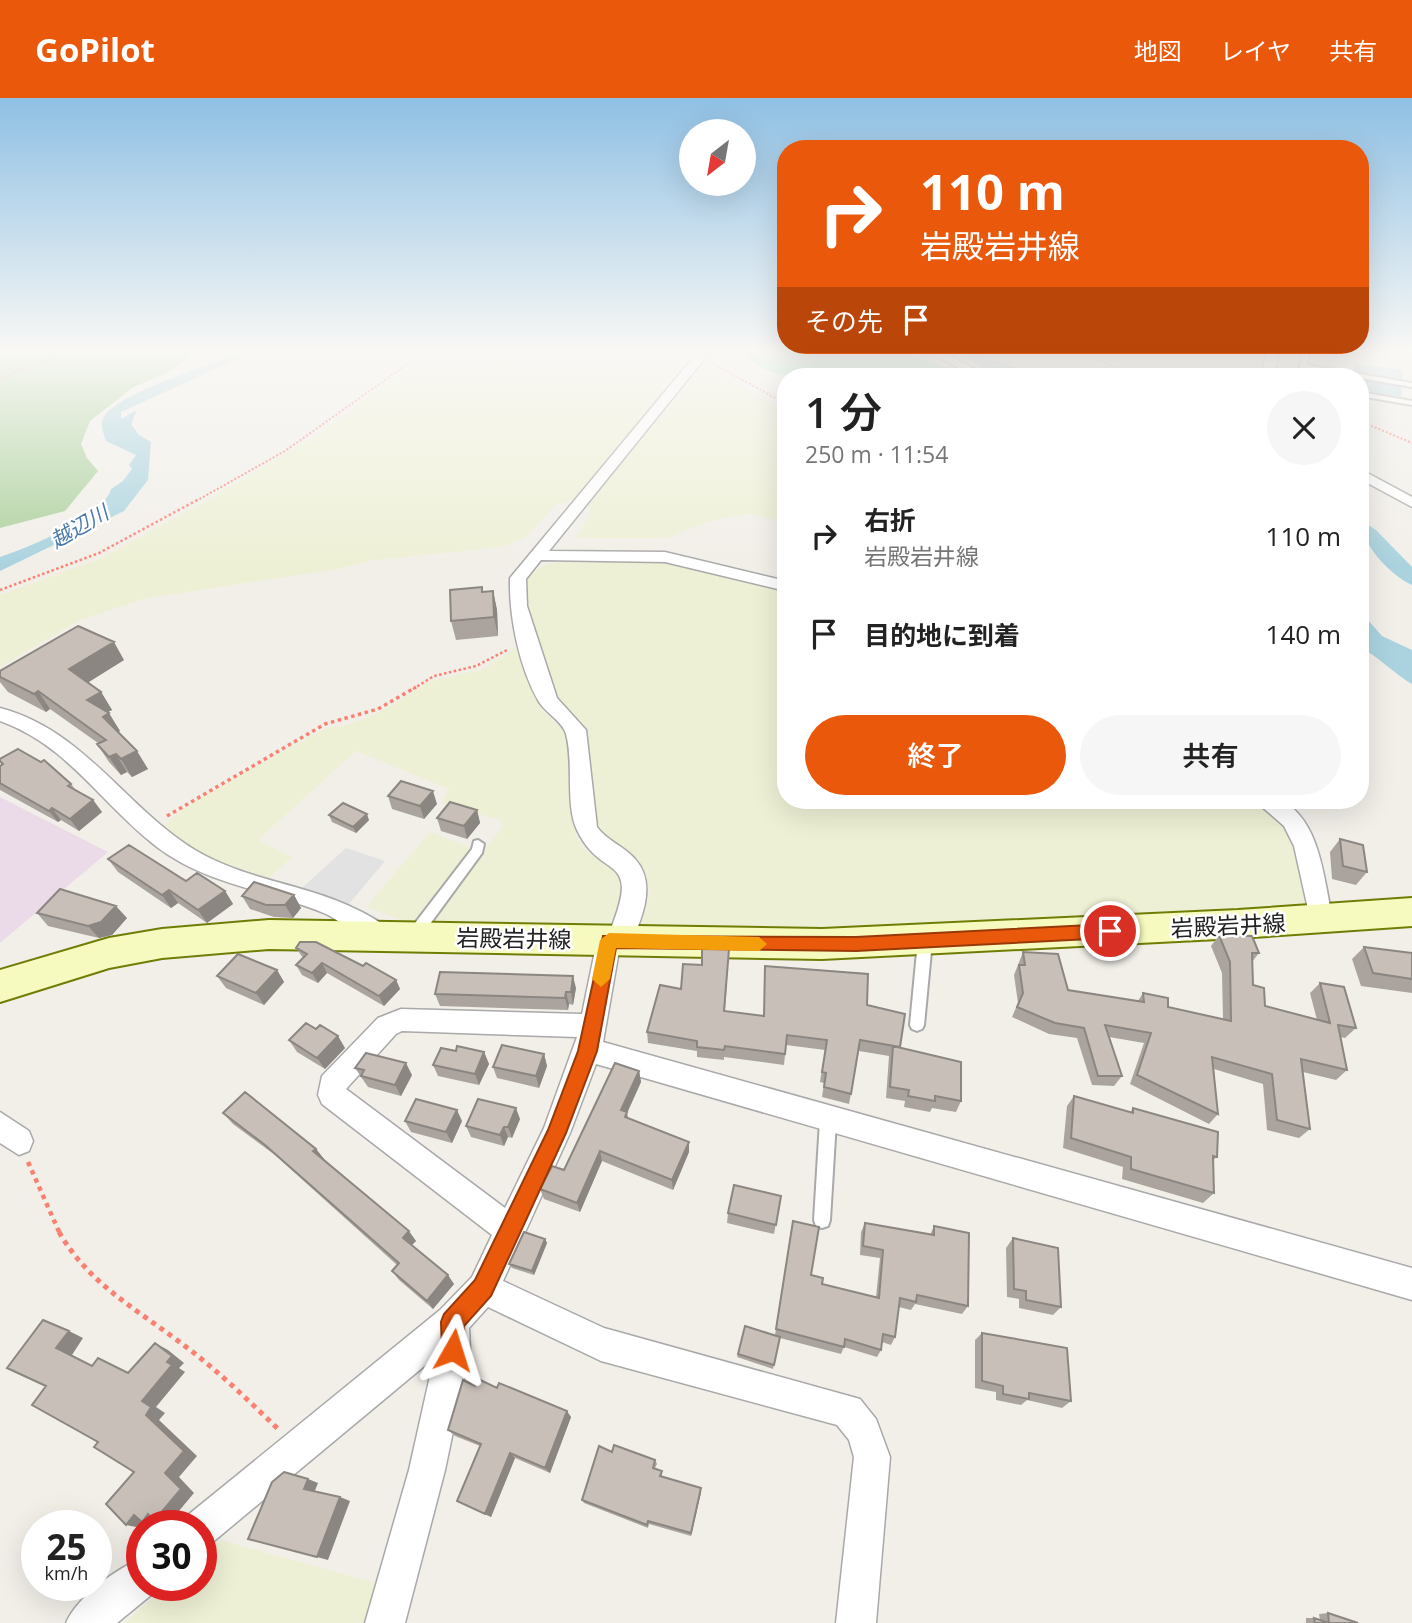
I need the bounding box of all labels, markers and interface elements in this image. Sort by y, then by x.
text: GoPilot [35,27,155,72]
text: 地図 [1134,34,1182,67]
text: レイヤ [1220,34,1291,67]
text: 共有 [1329,34,1377,67]
north arrow [679,119,756,196]
map controls [679,119,756,196]
text: 110 m [920,158,1065,224]
icon: right [805,168,896,259]
text: 岩殿岩井線 [920,224,1080,267]
icon: arrive [897,301,935,339]
text: その先 [805,303,883,339]
text: 1 分 [805,383,882,440]
button: close [1267,391,1341,465]
text: 250 m · 11:54 [805,438,948,470]
water label: 越辺川 [45,497,115,554]
text: 右折 [864,502,916,538]
icon: right [805,517,843,555]
text: 110 m [1266,518,1341,554]
text: 岩殿岩井線 [864,540,979,572]
icon: arrive [805,615,843,653]
text: 140 m [1266,616,1341,652]
text: 目的地に到着 [864,617,1020,653]
button: 終了 [805,715,1066,795]
button: 共有 [1080,715,1341,795]
pin [1080,901,1140,961]
street label: 岩殿岩井線 [1170,906,1286,944]
icon: arrive [1091,912,1129,950]
street label: 岩殿岩井線 [456,921,572,955]
position arrow [416,1313,490,1387]
speed limit sign: 30 [126,1510,217,1601]
text: 25 [46,1523,87,1570]
text: km/h [45,1561,88,1585]

